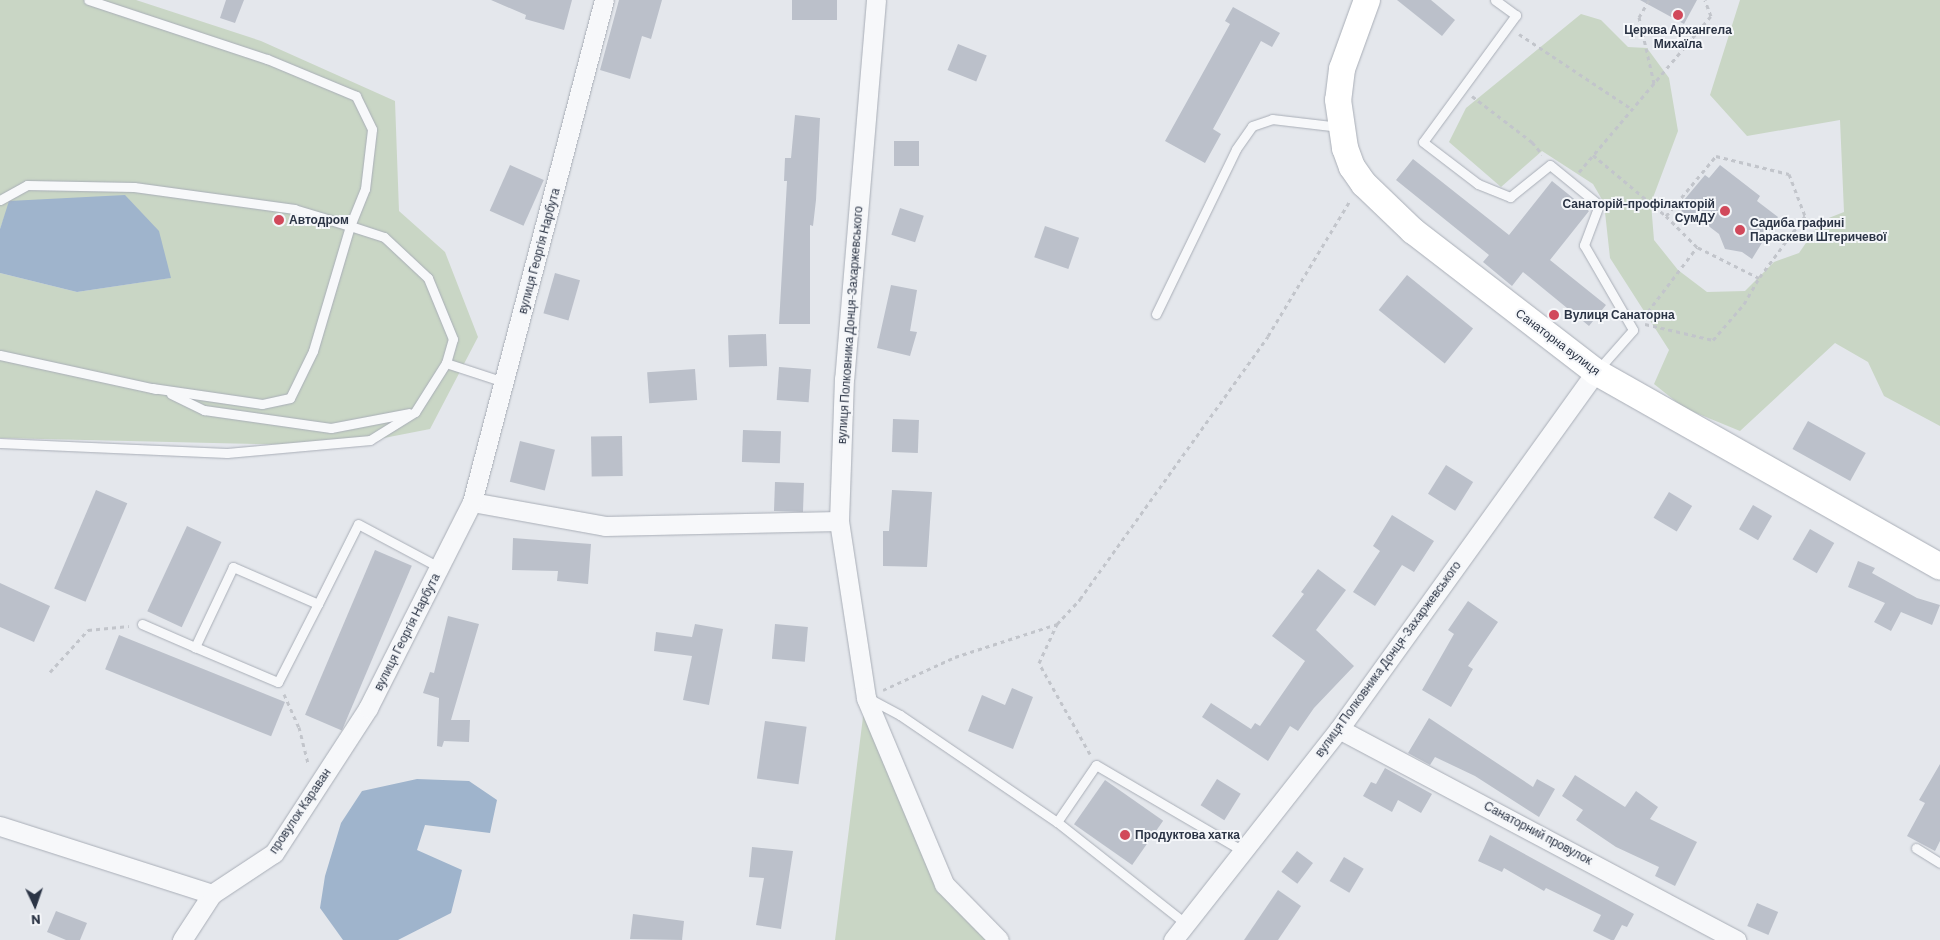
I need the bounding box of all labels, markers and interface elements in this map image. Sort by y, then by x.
marker: Церква Архангела Михаїла [1672,9,1684,21]
place label: Церква Архангела Михаїла [1624,23,1732,51]
street label: вулиця Георгія Нарбута [515,187,563,315]
place label: Санаторій-профілакторій СумДУ [1562,197,1715,225]
marker: Санаторій-профілакторій СумДУ [1719,205,1731,217]
street label: вулиця Полковника Донця-Захаржевського [834,206,866,444]
place label: Автодром [289,213,349,227]
marker: Автодром [273,214,285,226]
place label: Садиба графині Параскеви Штеричевої [1750,216,1887,244]
marker: Садиба графині Параскеви Штеричевої [1734,224,1746,236]
street label: Санаторна вулиця [1513,306,1603,378]
place label: Вулиця Санаторна [1564,308,1675,322]
marker: Вулиця Санаторна [1548,309,1560,321]
street label: вулиця Полковника Донця-Захаржевського [1312,558,1464,760]
street label: вулиця Георгія Нарбута [371,571,443,693]
street label: провулок Караван [266,766,334,856]
street label: Санаторний провулок [1481,798,1595,868]
place label: Продуктова хатка [1135,828,1240,842]
marker: Продуктова хатка [1119,829,1131,841]
north arrow [10,880,60,930]
text: N [31,912,41,929]

